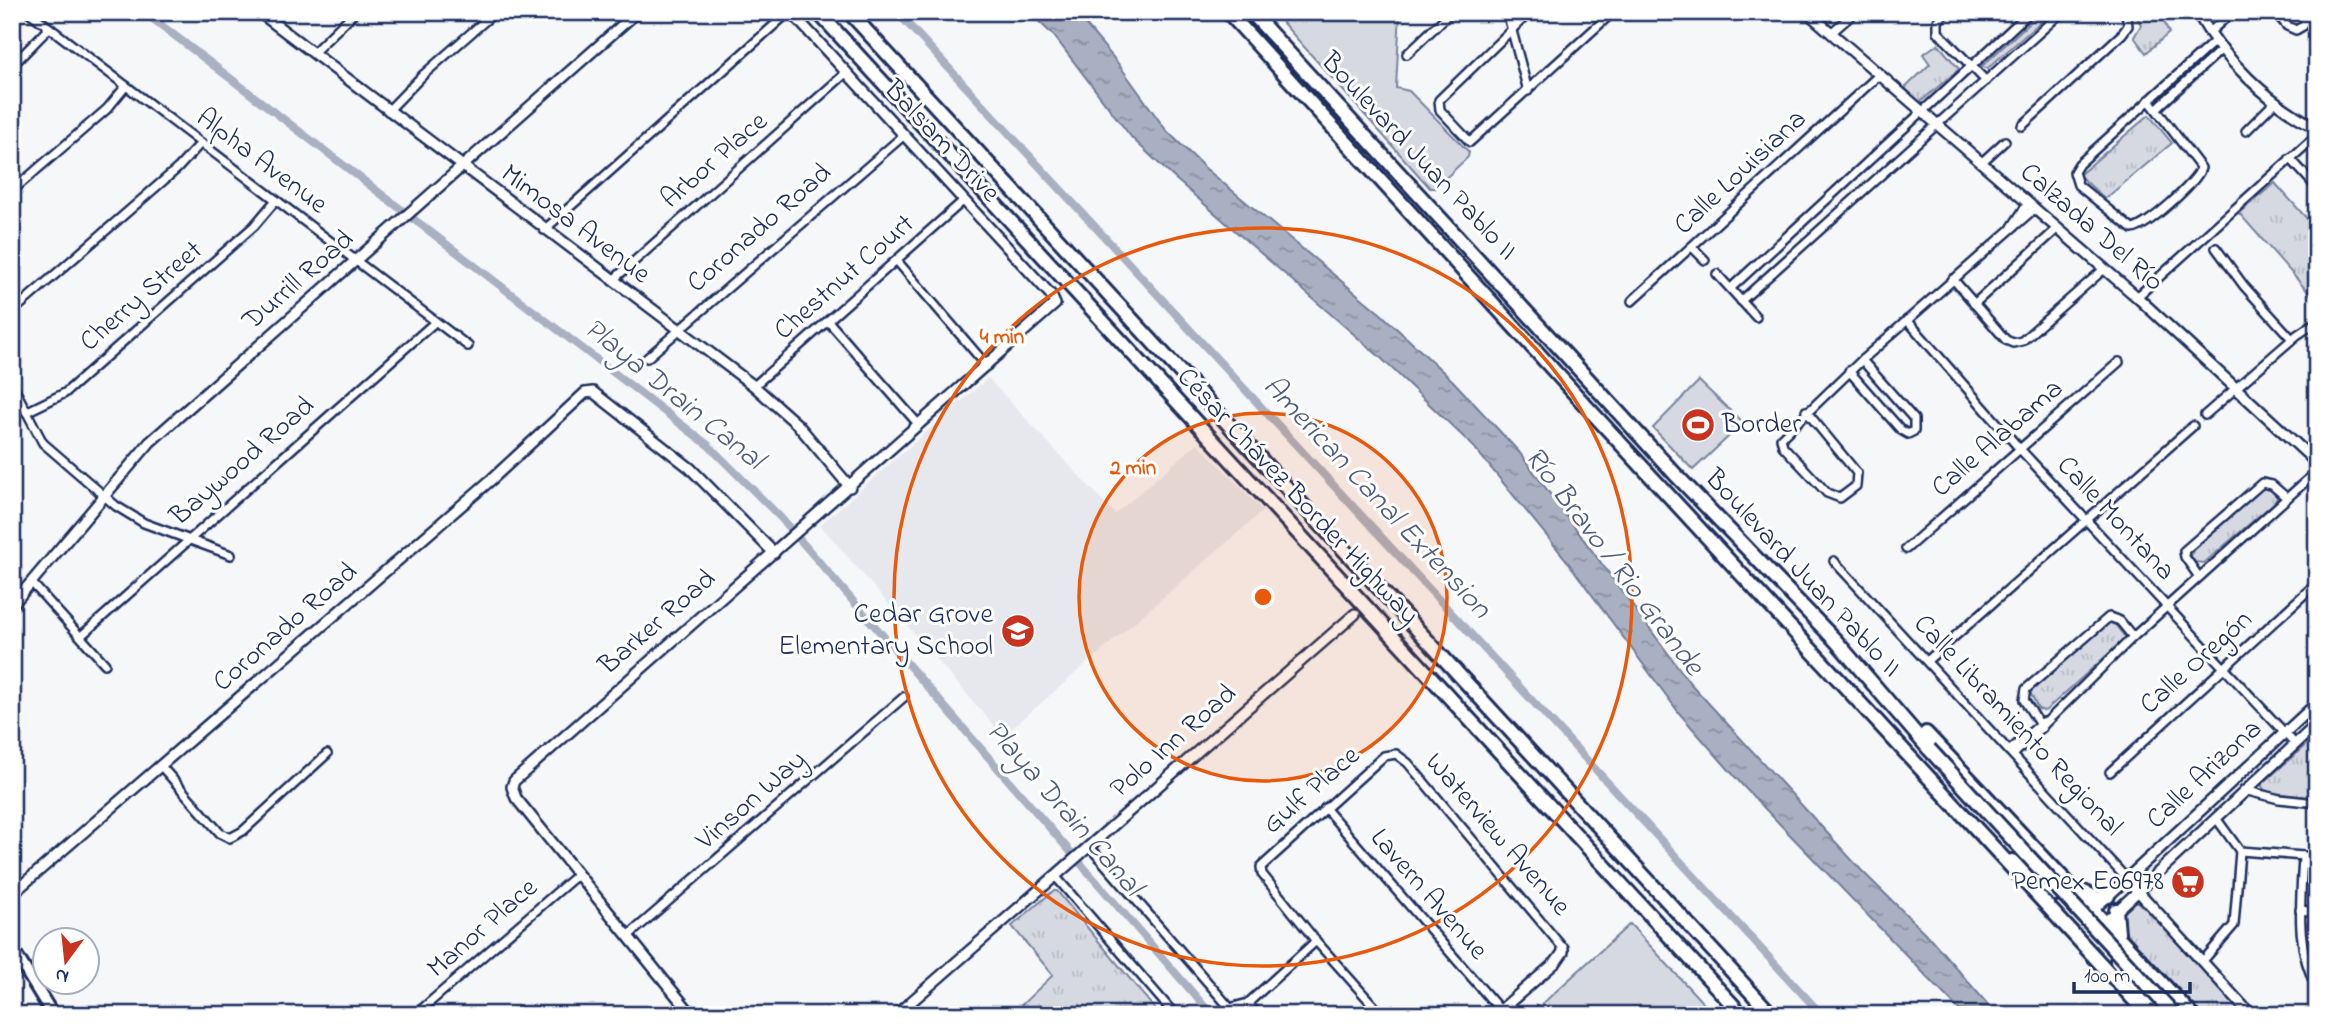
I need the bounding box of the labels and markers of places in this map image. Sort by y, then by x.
place label: Border [1721,405,1801,446]
sports icon: Border [1679,406,1717,444]
centre of rings [1251,585,1275,609]
place label: Cedar Grove Elementary School [778,595,993,668]
school or university icon: Cedar Grove Elementary School [999,612,1037,650]
place label: Pemex E06978 [2011,862,2164,903]
supermarket icon: Pemex E06978 [2169,863,2207,901]

